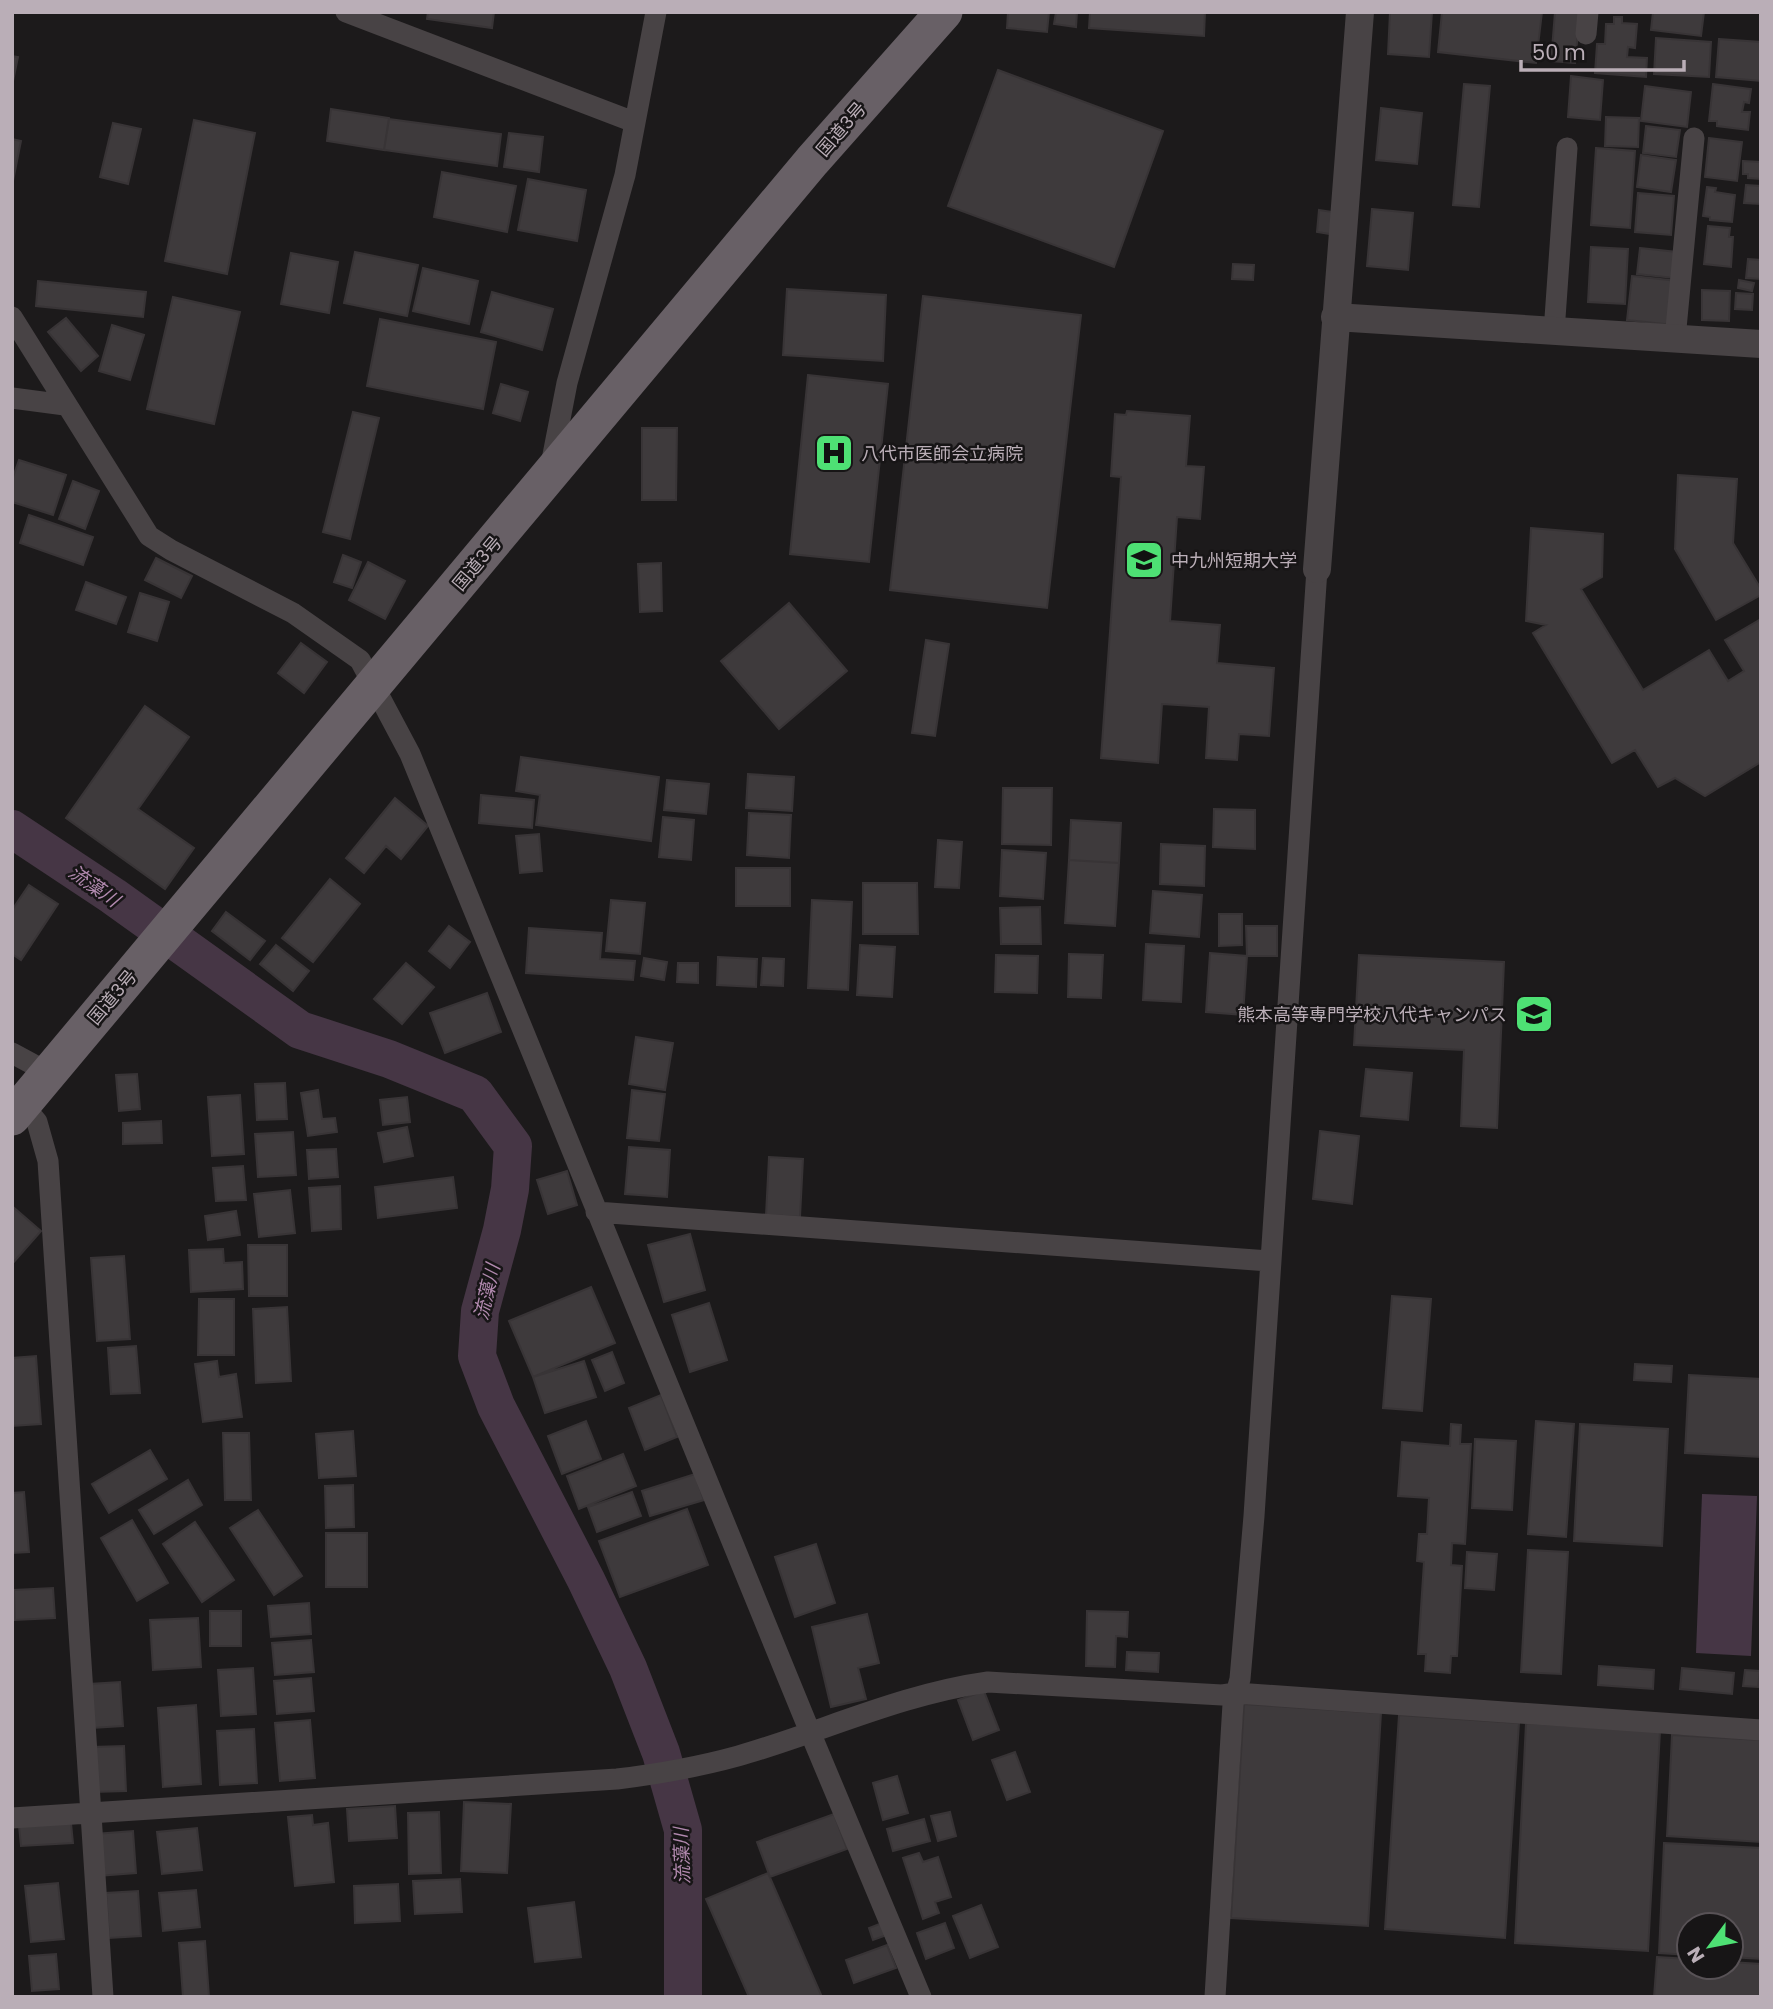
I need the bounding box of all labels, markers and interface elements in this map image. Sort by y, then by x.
scale bar [1521,28,1684,72]
text: 50 m [1532,38,1586,67]
street label: 国道3号 [810,96,872,162]
hospital icon: 八代市医師会立病院 [813,432,855,474]
place label: 八代市医師会立病院 [861,441,1023,466]
street label: 国道3号 [447,530,507,596]
school or university icon: 中九州短期大学 [1123,539,1165,581]
place label: 中九州短期大学 [1171,548,1297,573]
water label: 流藻川 [63,859,127,915]
street label: 国道3号 [82,964,142,1030]
school or university icon: 熊本高等専門学校八代キャンパス [1513,993,1555,1035]
place label: 熊本高等専門学校八代キャンパス [1237,1002,1507,1027]
water label: 流藻川 [467,1259,507,1323]
water label: 流藻川 [667,1825,696,1885]
north arrow [1675,1911,1745,1981]
text: N [1681,1942,1711,1968]

